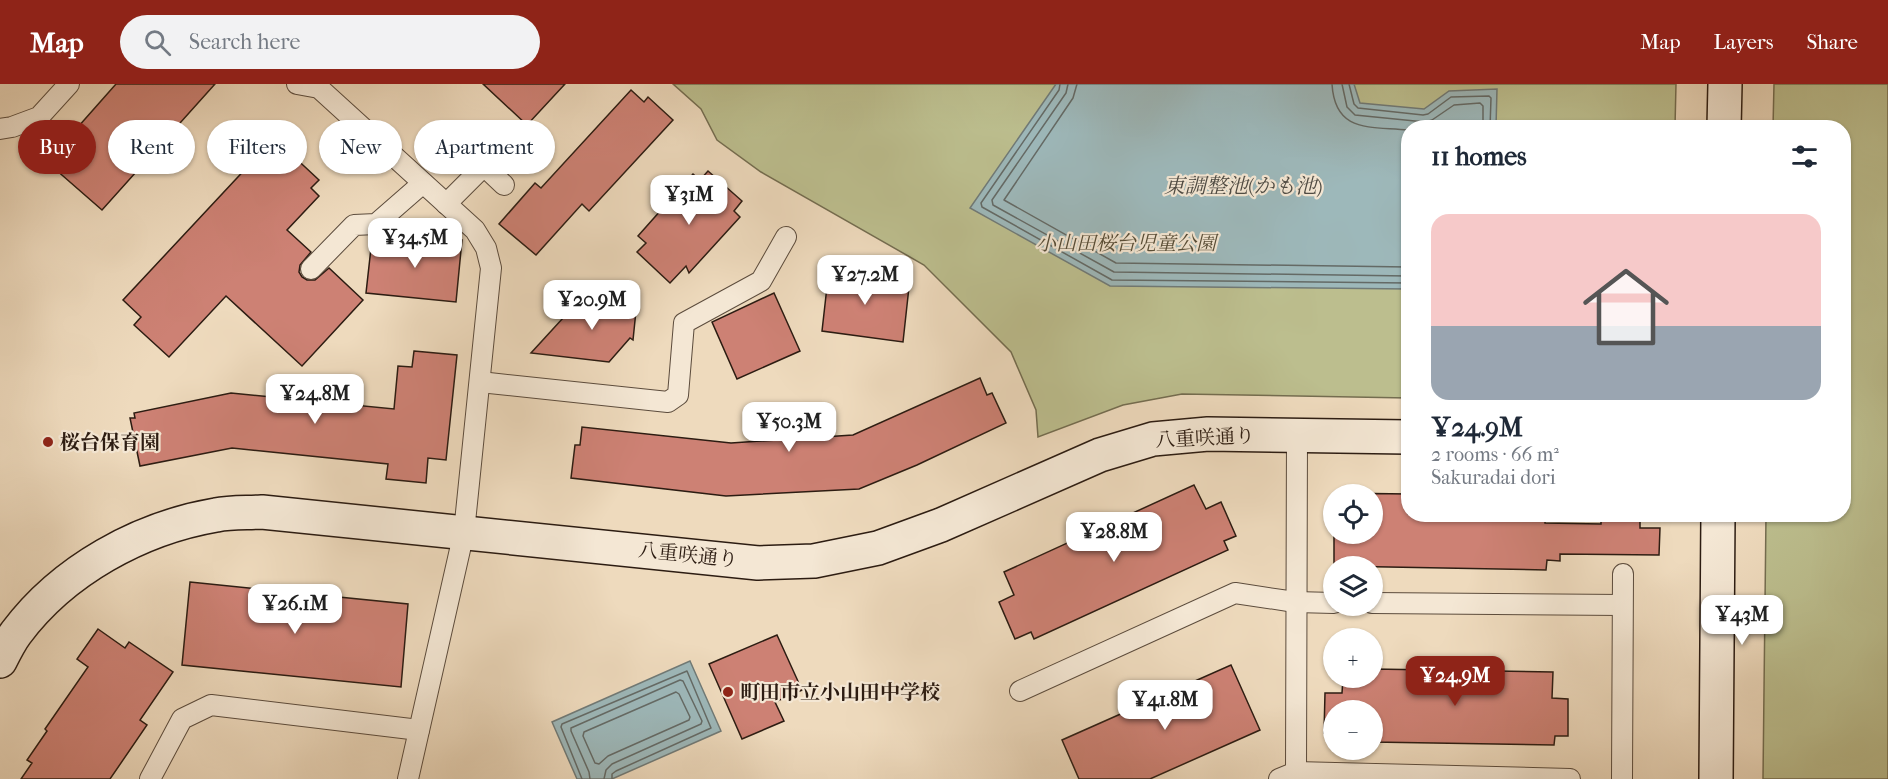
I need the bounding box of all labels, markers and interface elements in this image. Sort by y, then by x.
search box [120,15,540,69]
text: Map [30,26,84,59]
icon: search [141,26,174,59]
text: Search here [189,29,300,55]
text: Map [1640,30,1681,54]
text: Layers [1714,30,1773,54]
text: Share [1806,30,1858,54]
chip: Buy [18,120,96,174]
chip: Rent [108,120,195,174]
chip: Filters [207,120,307,174]
chip: New [319,120,402,174]
chip: Apartment [414,120,555,174]
icon: filters [1788,140,1821,173]
text: 11 homes [1431,141,1527,172]
water label: 東調整池(かも池) [1164,174,1323,198]
pin: ¥31M [653,175,725,226]
text: ¥31M [664,183,714,206]
pin: ¥34.5M [366,218,464,269]
text: ¥34.5M [382,226,448,249]
park label: 小山田桜台児童公園 [1036,232,1219,255]
icon: home [1572,253,1680,361]
pin: ¥27.2M [816,255,914,306]
text: ¥27.2M [831,263,899,286]
pin: ¥20.9M [543,280,641,331]
text: ¥20.9M [557,288,627,311]
pin: ¥24.8M [266,374,364,425]
text: ¥24.8M [280,382,350,405]
pin: ¥50.3M [740,402,838,453]
text: ¥50.3M [756,410,822,433]
text: ¥24.9M [1431,412,1523,443]
street label: 八重咲通り [1154,424,1256,452]
place label: 桜台保育園 [60,431,160,454]
marker: 桜台保育園 [41,435,55,449]
text: 2 rooms · 66 m² [1431,443,1559,466]
text: Sakuradai dori [1431,466,1556,489]
map controls [1323,484,1383,760]
button: locate [1323,484,1383,544]
pin: ¥28.8M [1065,512,1163,563]
text: ¥28.8M [1080,520,1148,543]
street label: 八重咲通り [637,538,739,572]
button: layers [1323,556,1383,616]
pin: ¥26.1M [246,584,344,635]
text: ¥26.1M [262,592,328,615]
pin: ¥43M [1706,595,1778,646]
text: ¥43M [1715,603,1769,626]
button: + [1323,628,1383,688]
pin: ¥24.9M [1406,656,1504,707]
text: ¥24.9M [1420,664,1490,687]
pin: ¥41.8M [1116,680,1214,731]
place label: 町田市立小山田中学校 [740,681,940,704]
marker: 町田市立小山田中学校 [721,685,735,699]
text: ¥41.8M [1132,688,1198,711]
button: − [1323,700,1383,760]

